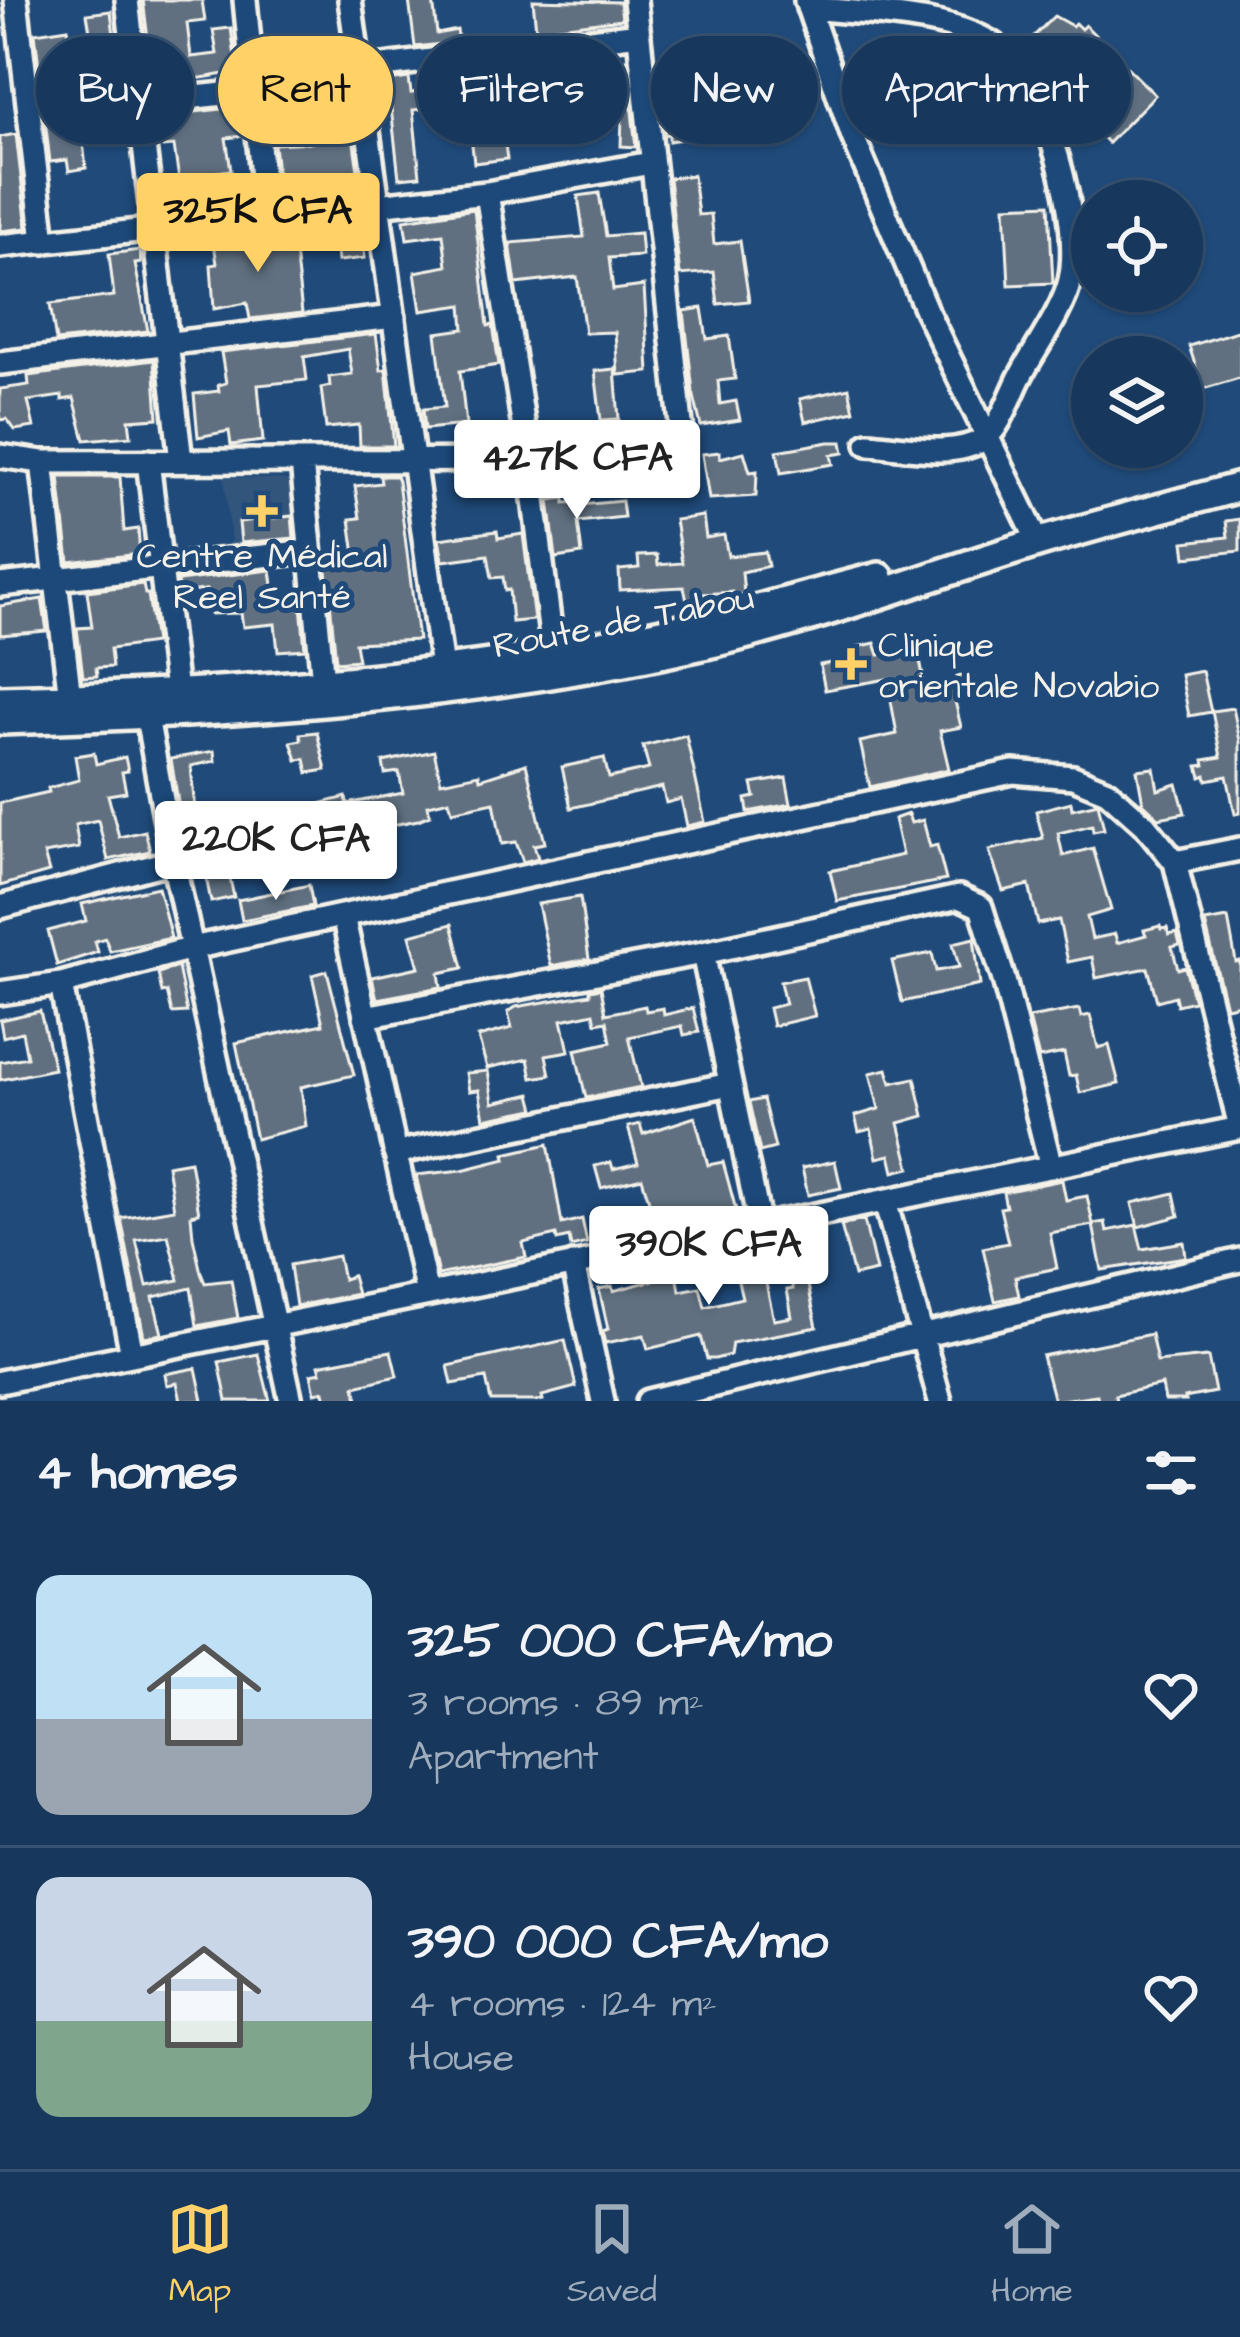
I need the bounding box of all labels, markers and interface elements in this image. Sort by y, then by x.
chip: Buy [36,36,194,144]
chip: Rent [218,36,393,144]
chip: Filters [417,36,627,144]
chip: New [651,36,818,144]
chip: Apartment [842,36,1131,144]
pin: 325K CFA [134,173,382,275]
map controls [1071,180,1203,468]
button: locate [1071,180,1203,312]
text: 325K CFA [164,185,352,239]
button: layers [1071,336,1203,468]
pin: 427K CFA [453,420,701,522]
text: 427K CFA [481,432,673,486]
marker: Centre Médical Reel Santé [246,495,278,527]
place label: Centre Médical Reel Santé [136,531,388,623]
street label: Route de Tabou [489,572,758,673]
place label: Clinique orientale Novabio [878,620,1159,712]
marker: Clinique orientale Novabio [835,648,867,680]
pin: 220K CFA [152,801,400,903]
text: 220K CFA [182,813,370,867]
pin: 390K CFA [585,1206,833,1308]
text: 390K CFA [616,1218,802,1272]
text: 4 homes [36,1438,238,1509]
icon: filters [1138,1440,1204,1506]
text: 325 000 CFA/mo [408,1606,832,1677]
icon: home [132,1623,276,1767]
icon: heart [1138,1662,1204,1728]
text: 3 rooms · 89 m² [408,1677,704,1731]
text: Apartment [408,1731,599,1785]
text: 390 000 CFA/mo [408,1907,828,1978]
icon: home [132,1925,276,2069]
icon: heart [1138,1964,1204,2030]
text: 4 rooms · 124 m² [408,1978,717,2032]
text: House [408,2032,514,2086]
tab: Map [167,2196,233,2314]
tab: Saved [567,2196,657,2314]
tab: Home [991,2196,1073,2314]

